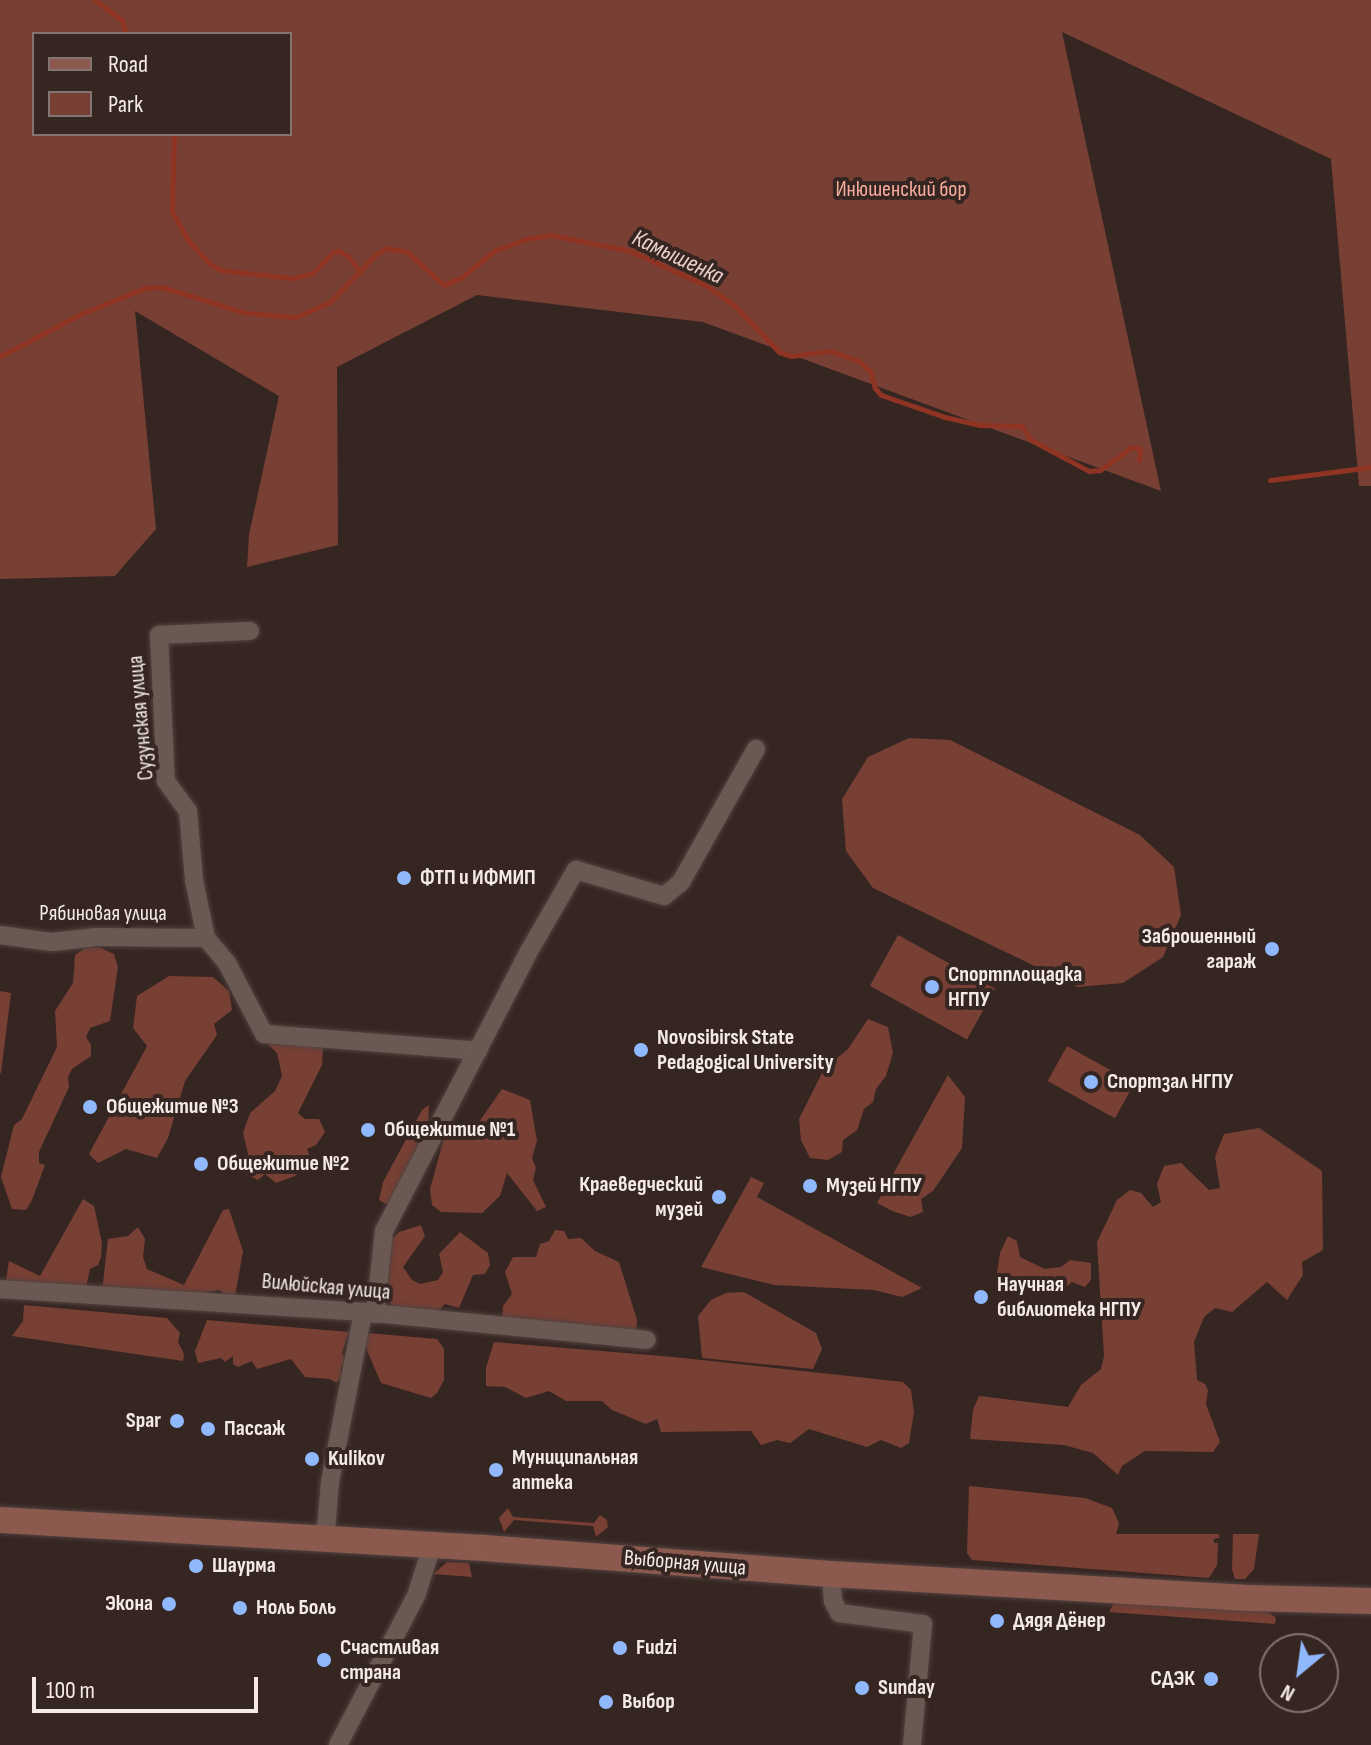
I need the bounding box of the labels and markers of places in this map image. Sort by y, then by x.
place label: ФТП и ИФМИП [420,865,536,891]
marker: ФТП и ИФМИП [395,869,413,887]
place label: Заброшенный гараж [1142,923,1256,974]
marker: Заброшенный гараж [1263,940,1281,958]
place label: Спортплощадка НГПУ [948,961,1082,1012]
marker: Спортплощадка НГПУ [923,978,941,996]
place label: Novosibirsk State Pedagogical University [657,1024,834,1076]
marker: Novosibirsk State Pedagogical University [632,1041,650,1059]
place label: Спортзал НГПУ [1107,1069,1233,1095]
marker: Спортзал НГПУ [1082,1073,1100,1091]
place label: Общежитие №3 [106,1094,239,1120]
marker: Общежитие №3 [81,1098,99,1116]
place label: Общежитие №1 [384,1117,515,1143]
marker: Общежитие №1 [359,1121,377,1139]
place label: Общежитие №2 [217,1151,349,1177]
marker: Общежитие №2 [192,1155,210,1173]
place label: Краеведческий музей [579,1171,703,1222]
place label: Музей НГПУ [826,1173,922,1199]
marker: Музей НГПУ [801,1177,819,1195]
marker: Краеведческий музей [710,1188,728,1206]
place label: Научная библиотека НГПУ [997,1271,1141,1322]
marker: Научная библиотека НГПУ [972,1288,990,1306]
place label: Spar [126,1408,161,1434]
marker: Spar [168,1412,186,1430]
place label: Пассаж [224,1416,285,1442]
marker: Пассаж [199,1420,217,1438]
place label: Муниципальная аптека [512,1444,638,1496]
place label: Kulikov [328,1446,385,1472]
marker: Kulikov [303,1450,321,1468]
marker: Муниципальная аптека [487,1461,505,1479]
place label: Шаурма [212,1553,276,1579]
marker: Шаурма [187,1557,205,1575]
place label: Экона [105,1591,153,1617]
marker: Экона [160,1595,178,1613]
place label: Ноль Боль [256,1595,336,1621]
marker: Ноль Боль [231,1599,249,1617]
place label: Дядя Дёнер [1013,1608,1106,1634]
marker: Дядя Дёнер [988,1612,1006,1630]
place label: Счастливая страна [340,1634,439,1686]
place label: Fudzi [636,1635,677,1661]
marker: Fudzi [611,1639,629,1657]
marker: Счастливая страна [315,1651,333,1669]
place label: СДЭК [1151,1666,1195,1692]
marker: СДЭК [1202,1670,1220,1688]
place label: Sunday [878,1675,935,1701]
marker: Sunday [853,1679,871,1697]
place label: Выбор [622,1689,675,1715]
marker: Выбор [597,1693,615,1711]

